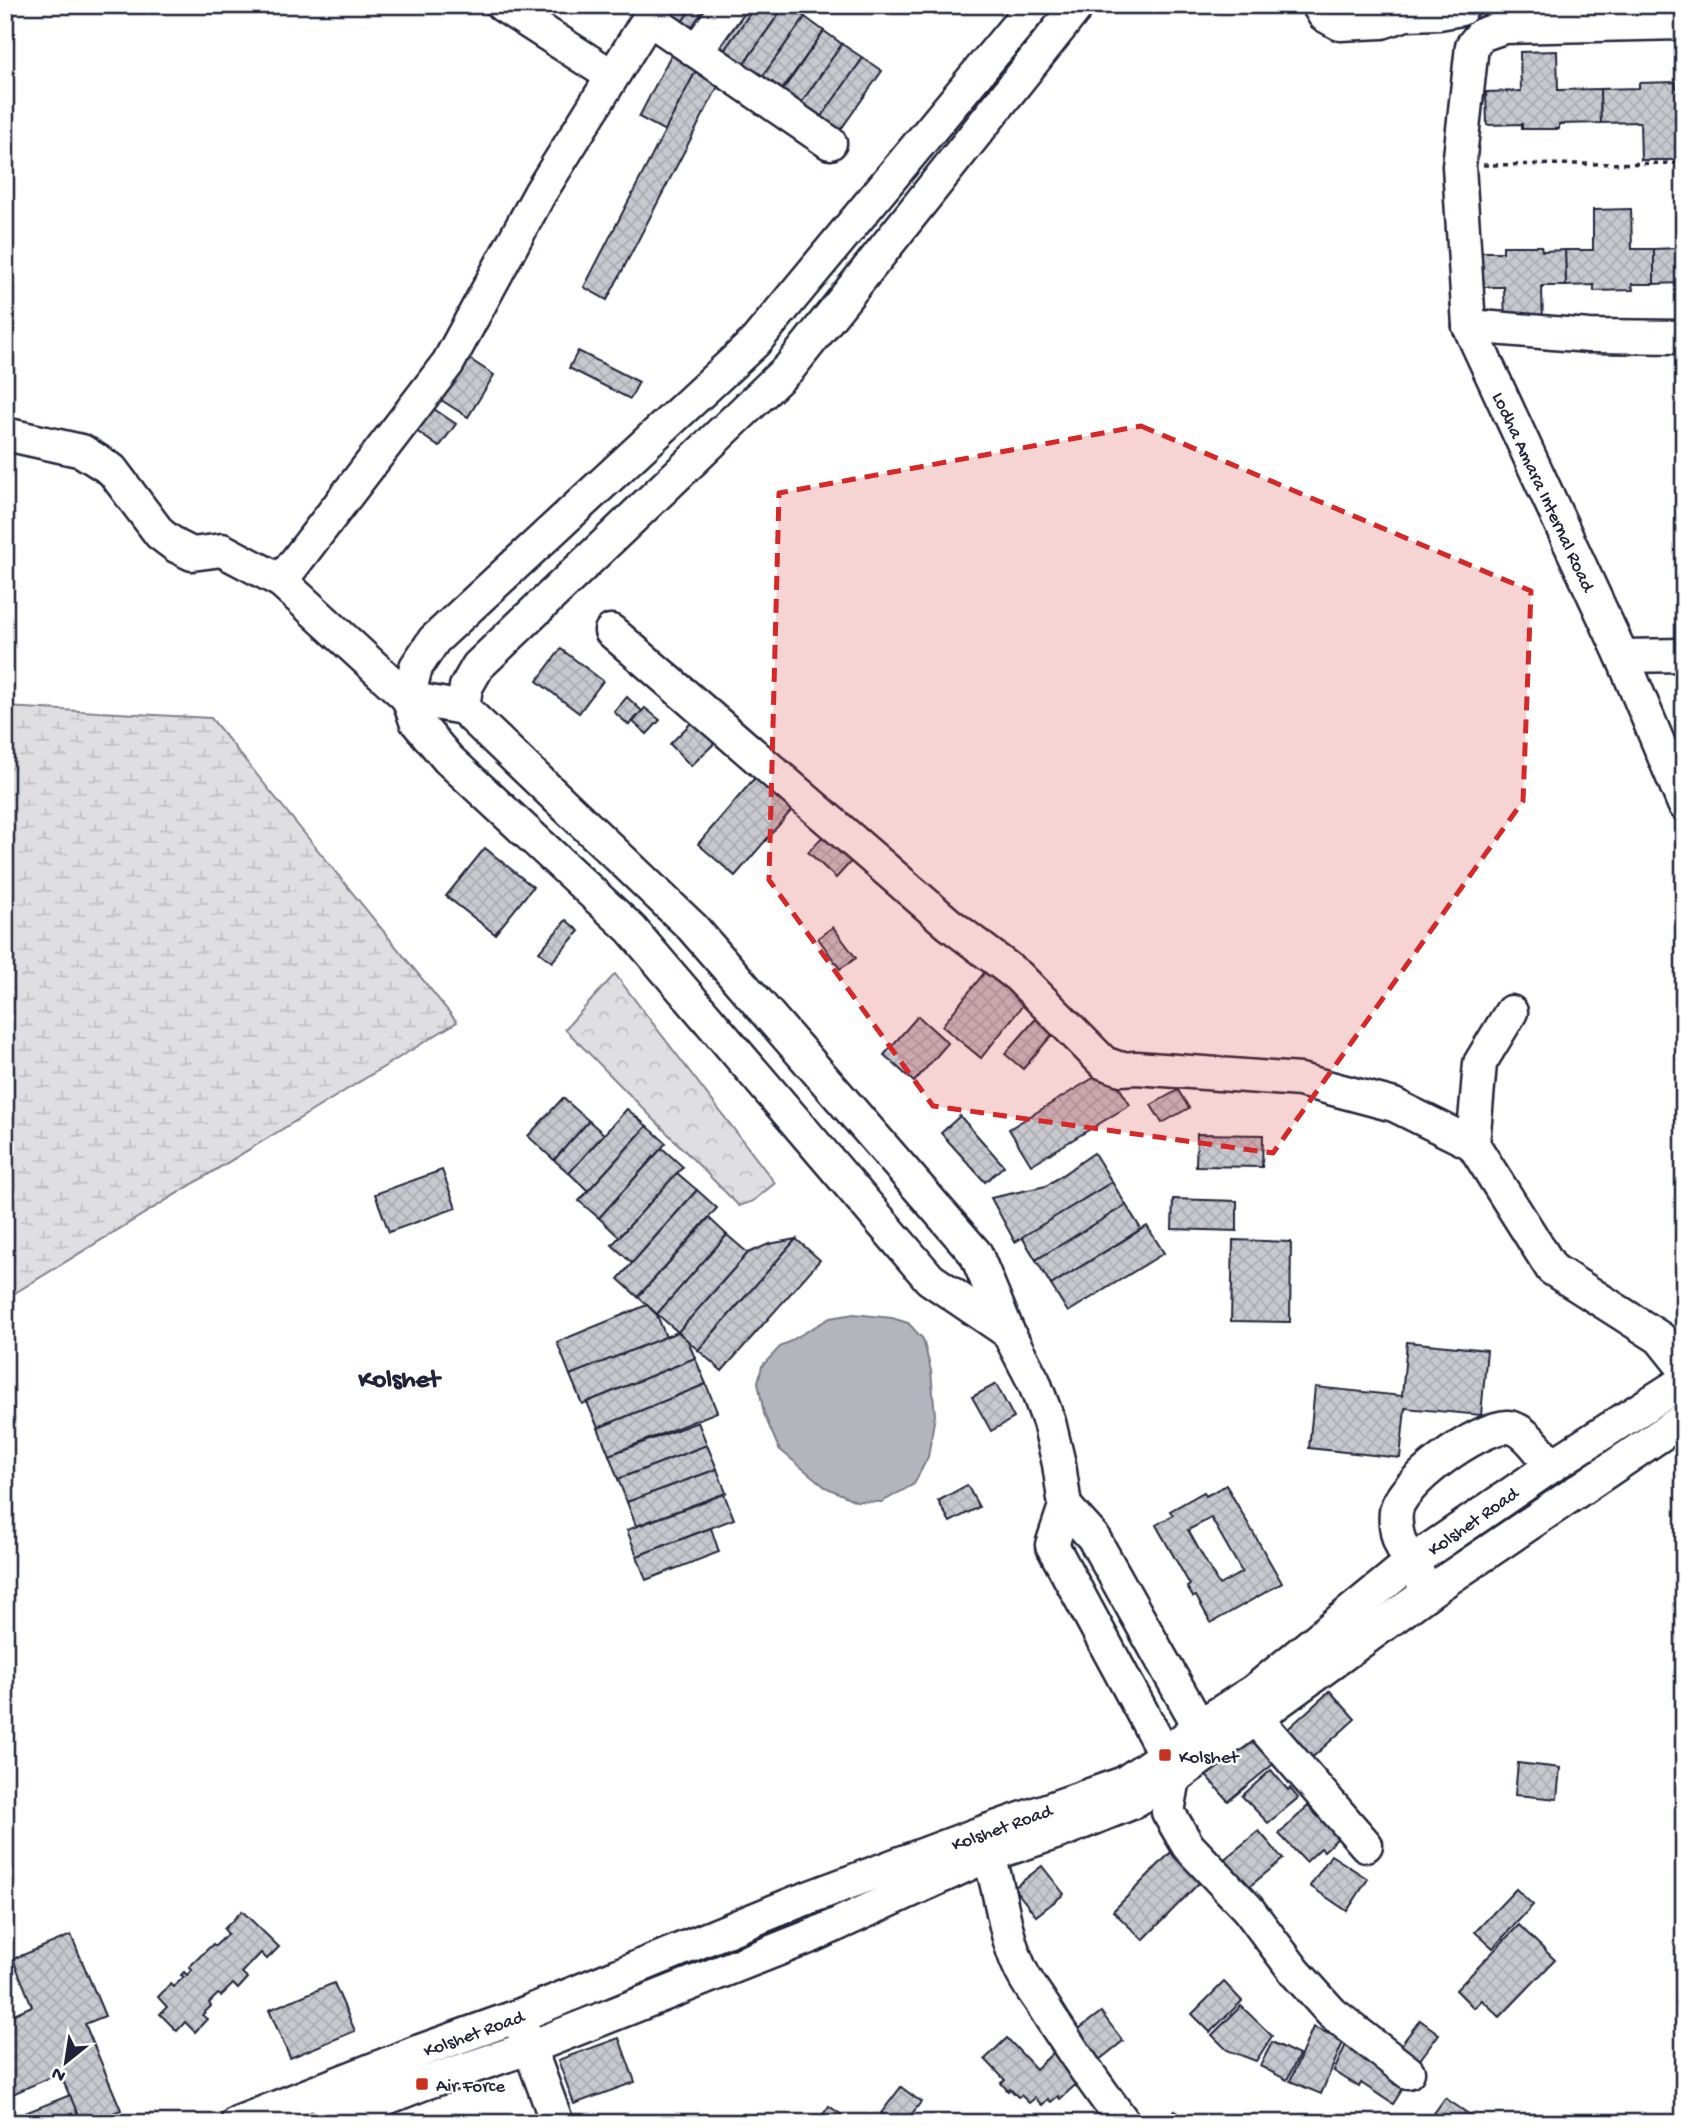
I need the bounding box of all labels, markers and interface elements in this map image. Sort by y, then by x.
street label: Lodha Amara Internal Road [1485,389,1599,598]
district label: Kolshet [357,1366,442,1397]
street label: Kolshet Road [1424,1482,1525,1562]
marker: Kolshet [1157,1747,1173,1763]
place label: Kolshet [1179,1747,1241,1770]
street label: Kolshet Road [949,1800,1057,1858]
street label: Kolshet Road [421,2006,529,2064]
north arrow [32,2026,102,2096]
text: N [48,2061,70,2087]
marker: Air Force [414,2076,430,2092]
place label: Air Force [436,2076,505,2099]

